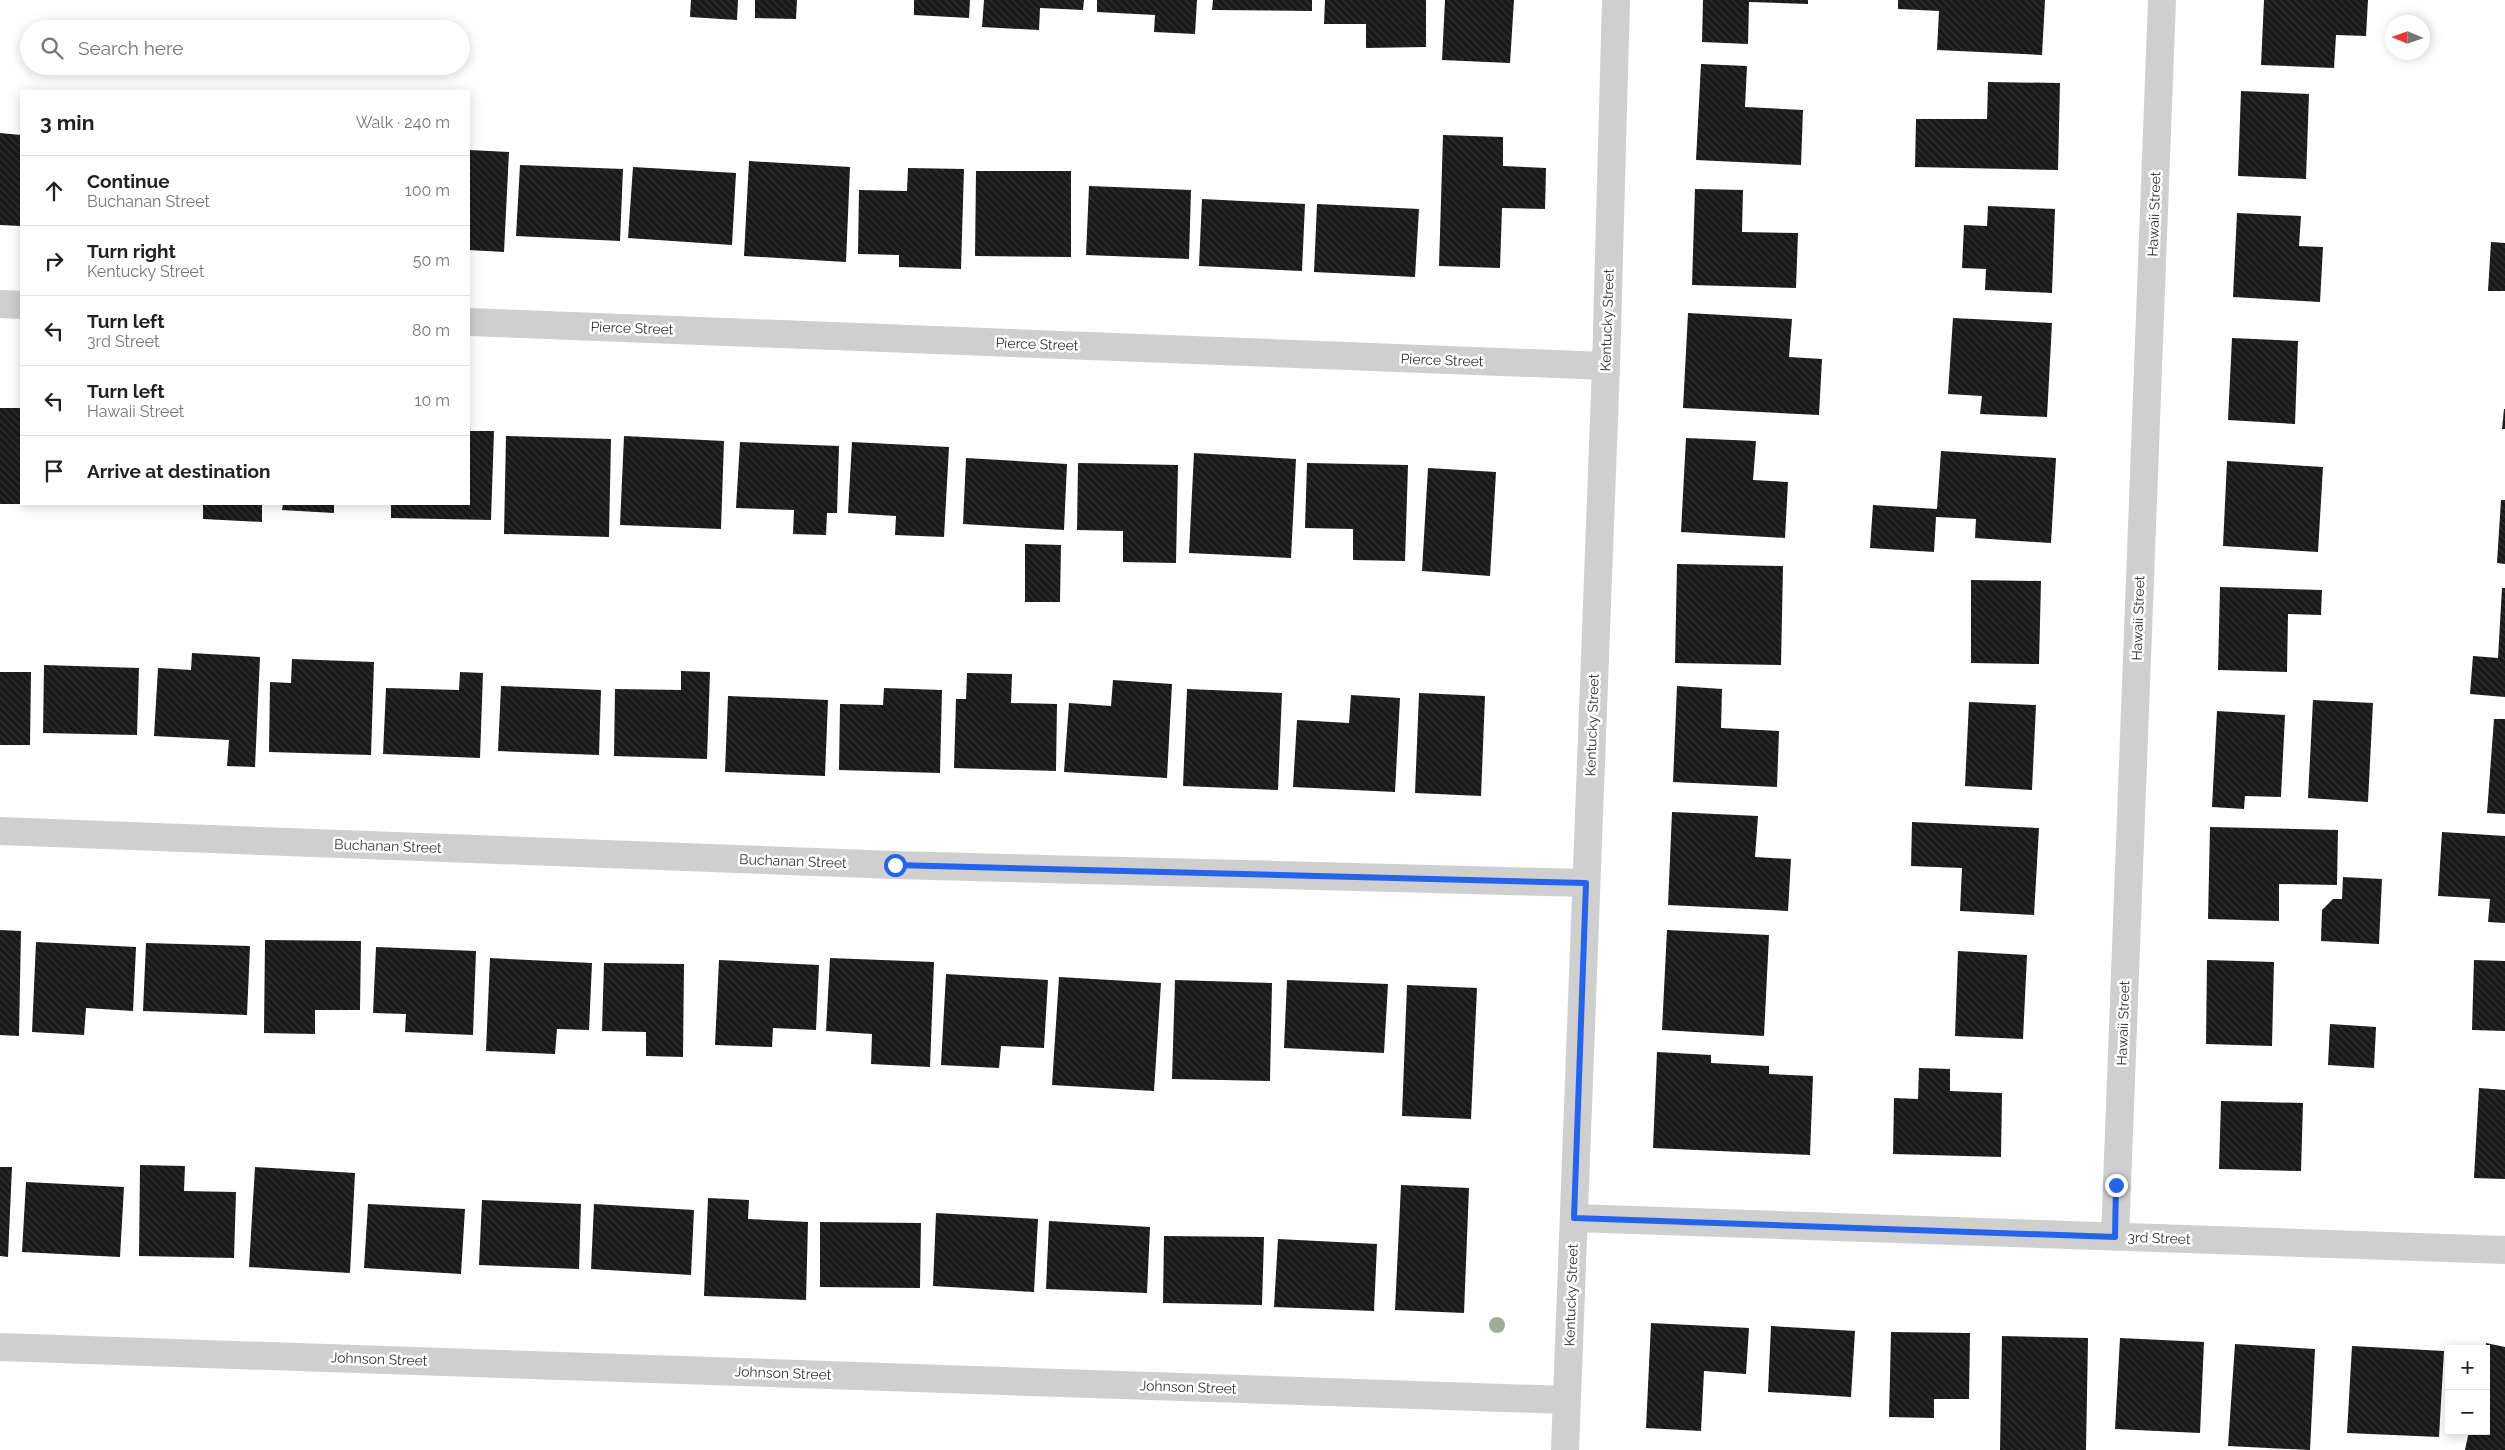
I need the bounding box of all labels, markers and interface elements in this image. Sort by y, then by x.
north arrow [2385,15,2430,60]
search box [20,20,470,75]
icon: search [38,34,66,62]
text: Search here [78,37,184,59]
text: 3 min [40,110,94,135]
text: Walk · 240 m [356,113,450,132]
text: Continue [87,170,170,192]
street label: Hawaii Street [2145,171,2163,257]
icon: ahead [40,177,68,205]
text: 100 m [405,181,450,200]
text: Buchanan Street [87,192,210,211]
text: Turn right [87,240,176,262]
icon: right [40,247,68,275]
text: 50 m [413,251,450,270]
text: Kentucky Street [87,262,204,281]
street label: Kentucky Street [1597,268,1617,372]
text: Turn left [87,310,164,332]
icon: left [40,317,68,345]
street label: Pierce Street [590,319,674,337]
text: 80 m [412,321,450,340]
text: 3rd Street [87,332,159,351]
street label: Pierce Street [995,335,1079,353]
street label: Pierce Street [1400,351,1484,369]
text: Turn left [87,380,164,402]
icon: left [40,387,68,415]
text: 10 m [415,391,450,410]
text: Hawaii Street [87,402,184,421]
icon: arrive [40,457,68,485]
text: Arrive at destination [87,460,271,482]
street label: Hawaii Street [2129,575,2147,661]
street label: Kentucky Street [1582,673,1602,777]
street label: Buchanan Street [334,836,442,856]
street label: Buchanan Street [739,851,847,871]
route start [884,854,907,877]
street label: Hawaii Street [2114,980,2132,1066]
route end [2105,1174,2128,1197]
street label: 3rd Street [2127,1229,2191,1247]
street label: Kentucky Street [1561,1243,1581,1347]
map controls [2445,1345,2490,1435]
button: + [2445,1345,2490,1390]
street label: Johnson Street [330,1349,428,1369]
street label: Johnson Street [734,1363,832,1383]
street label: Johnson Street [1139,1377,1237,1397]
button: − [2445,1390,2490,1435]

